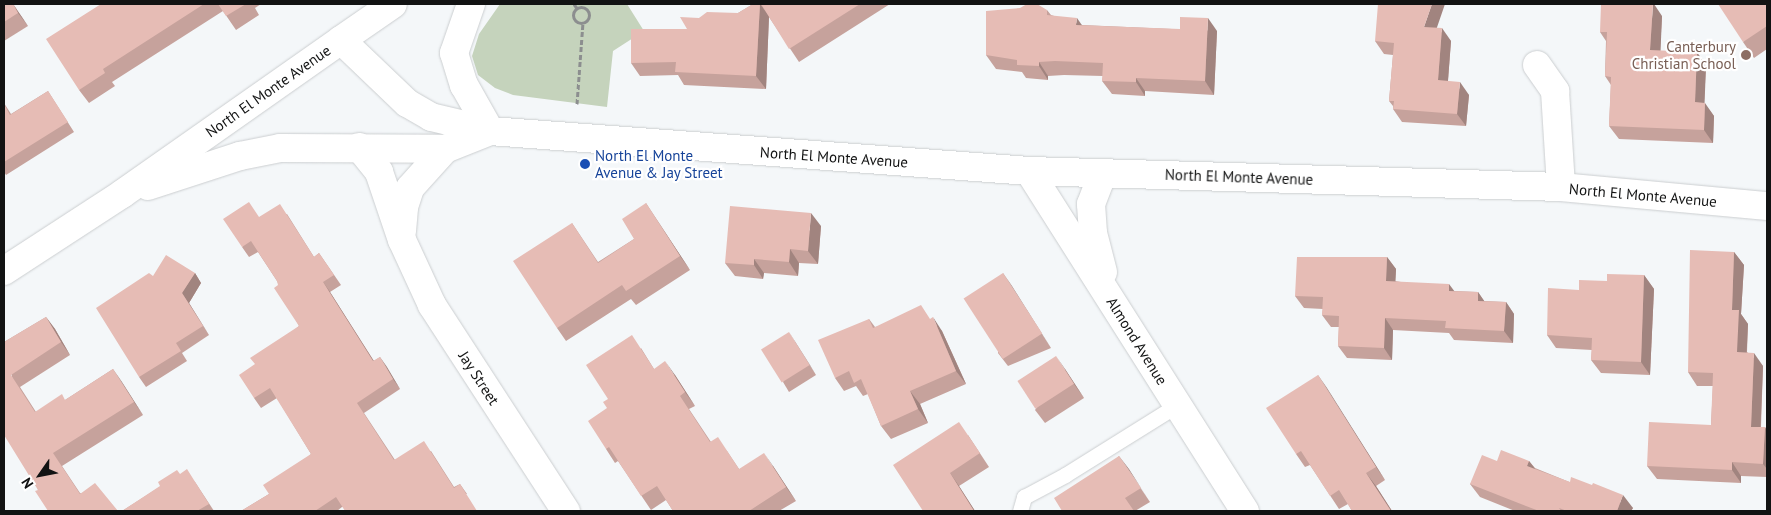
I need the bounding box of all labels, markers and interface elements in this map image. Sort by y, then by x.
place label: Canterbury Christian School [1632,37,1736,72]
street label: North El Monte Avenue [202,41,334,141]
marker: Canterbury Christian School [1740,49,1752,61]
street label: North El Monte Avenue [759,143,909,171]
place label: North El Monte Avenue & Jay Street [595,146,723,181]
marker: North El Monte Avenue & Jay Street [579,158,591,170]
street label: North El Monte Avenue [1164,165,1314,189]
street label: North El Monte Avenue [1568,180,1718,210]
street label: Almond Avenue [1103,294,1171,388]
street label: Jay Street [455,347,503,409]
north arrow [15,450,65,500]
text: N [17,474,37,492]

